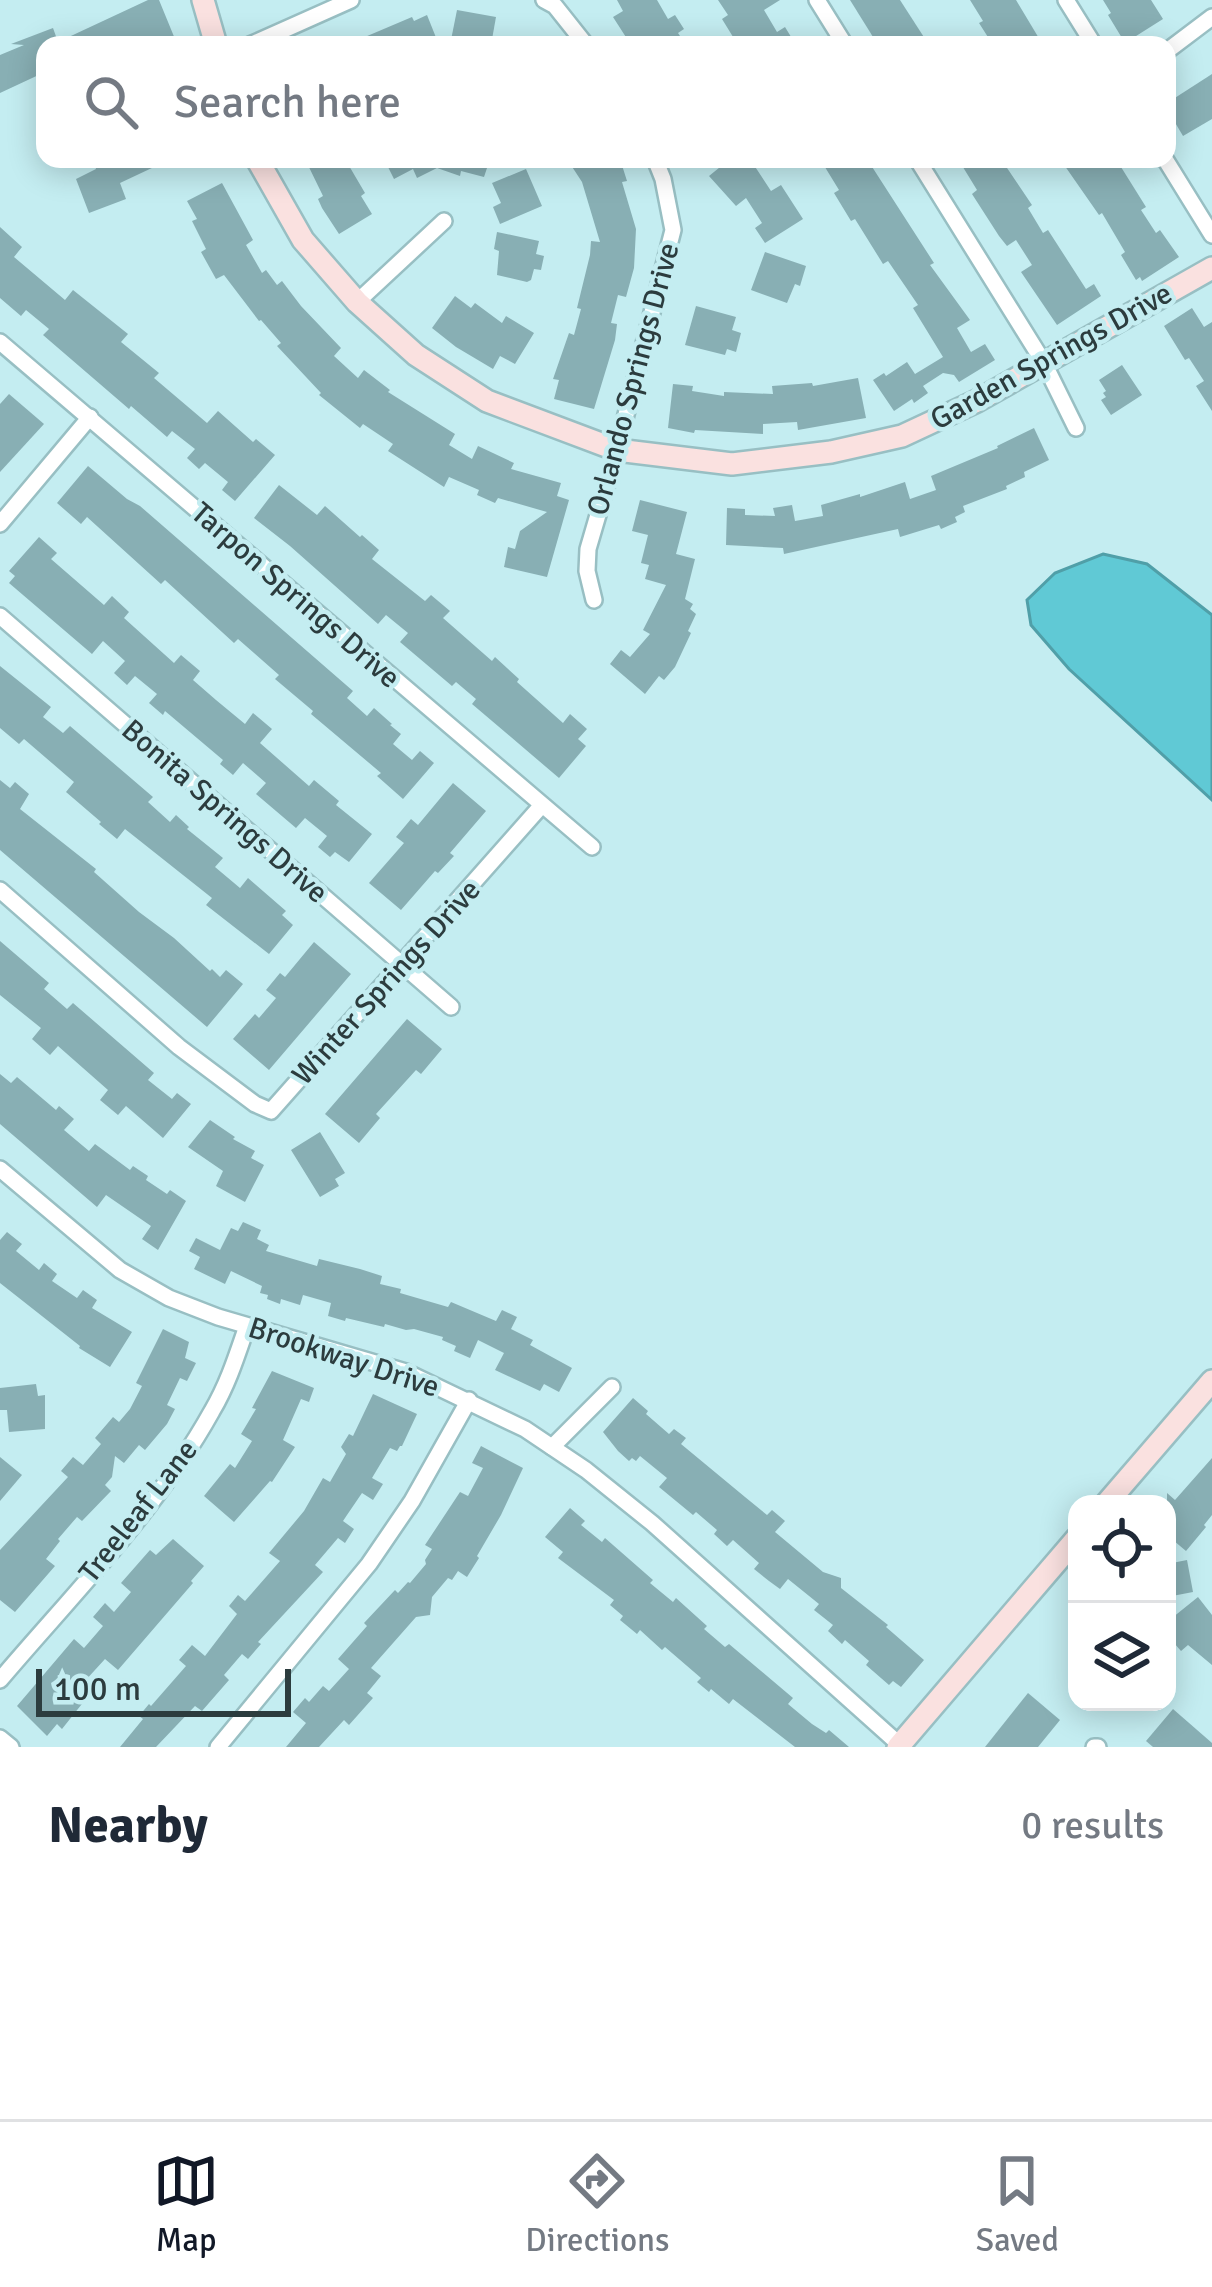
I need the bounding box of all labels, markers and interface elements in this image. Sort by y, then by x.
search box [36,36,1176,168]
icon: search [78,69,144,135]
text: Search here [174,75,401,130]
street label: Orlando Springs Drive [579,239,688,519]
street label: Garden Springs Drive [924,275,1178,438]
street label: Tarpon Springs Drive [184,495,408,696]
street label: Bonita Springs Drive [114,712,336,911]
street label: Winter Springs Drive [284,872,489,1093]
street label: Brookway Drive [244,1309,444,1406]
street label: Treeleaf Lane [71,1432,206,1590]
map controls [1068,1495,1176,1711]
button: locate [1068,1495,1176,1603]
button: layers [1068,1603,1176,1711]
scale bar [36,1663,291,1716]
text: 100 m [54,1669,141,1710]
text: Nearby [48,1794,208,1857]
text: 0 results [1021,1801,1164,1849]
tab: Map [153,2148,219,2261]
tab: Directions [525,2148,670,2261]
tab: Saved [976,2148,1059,2261]

